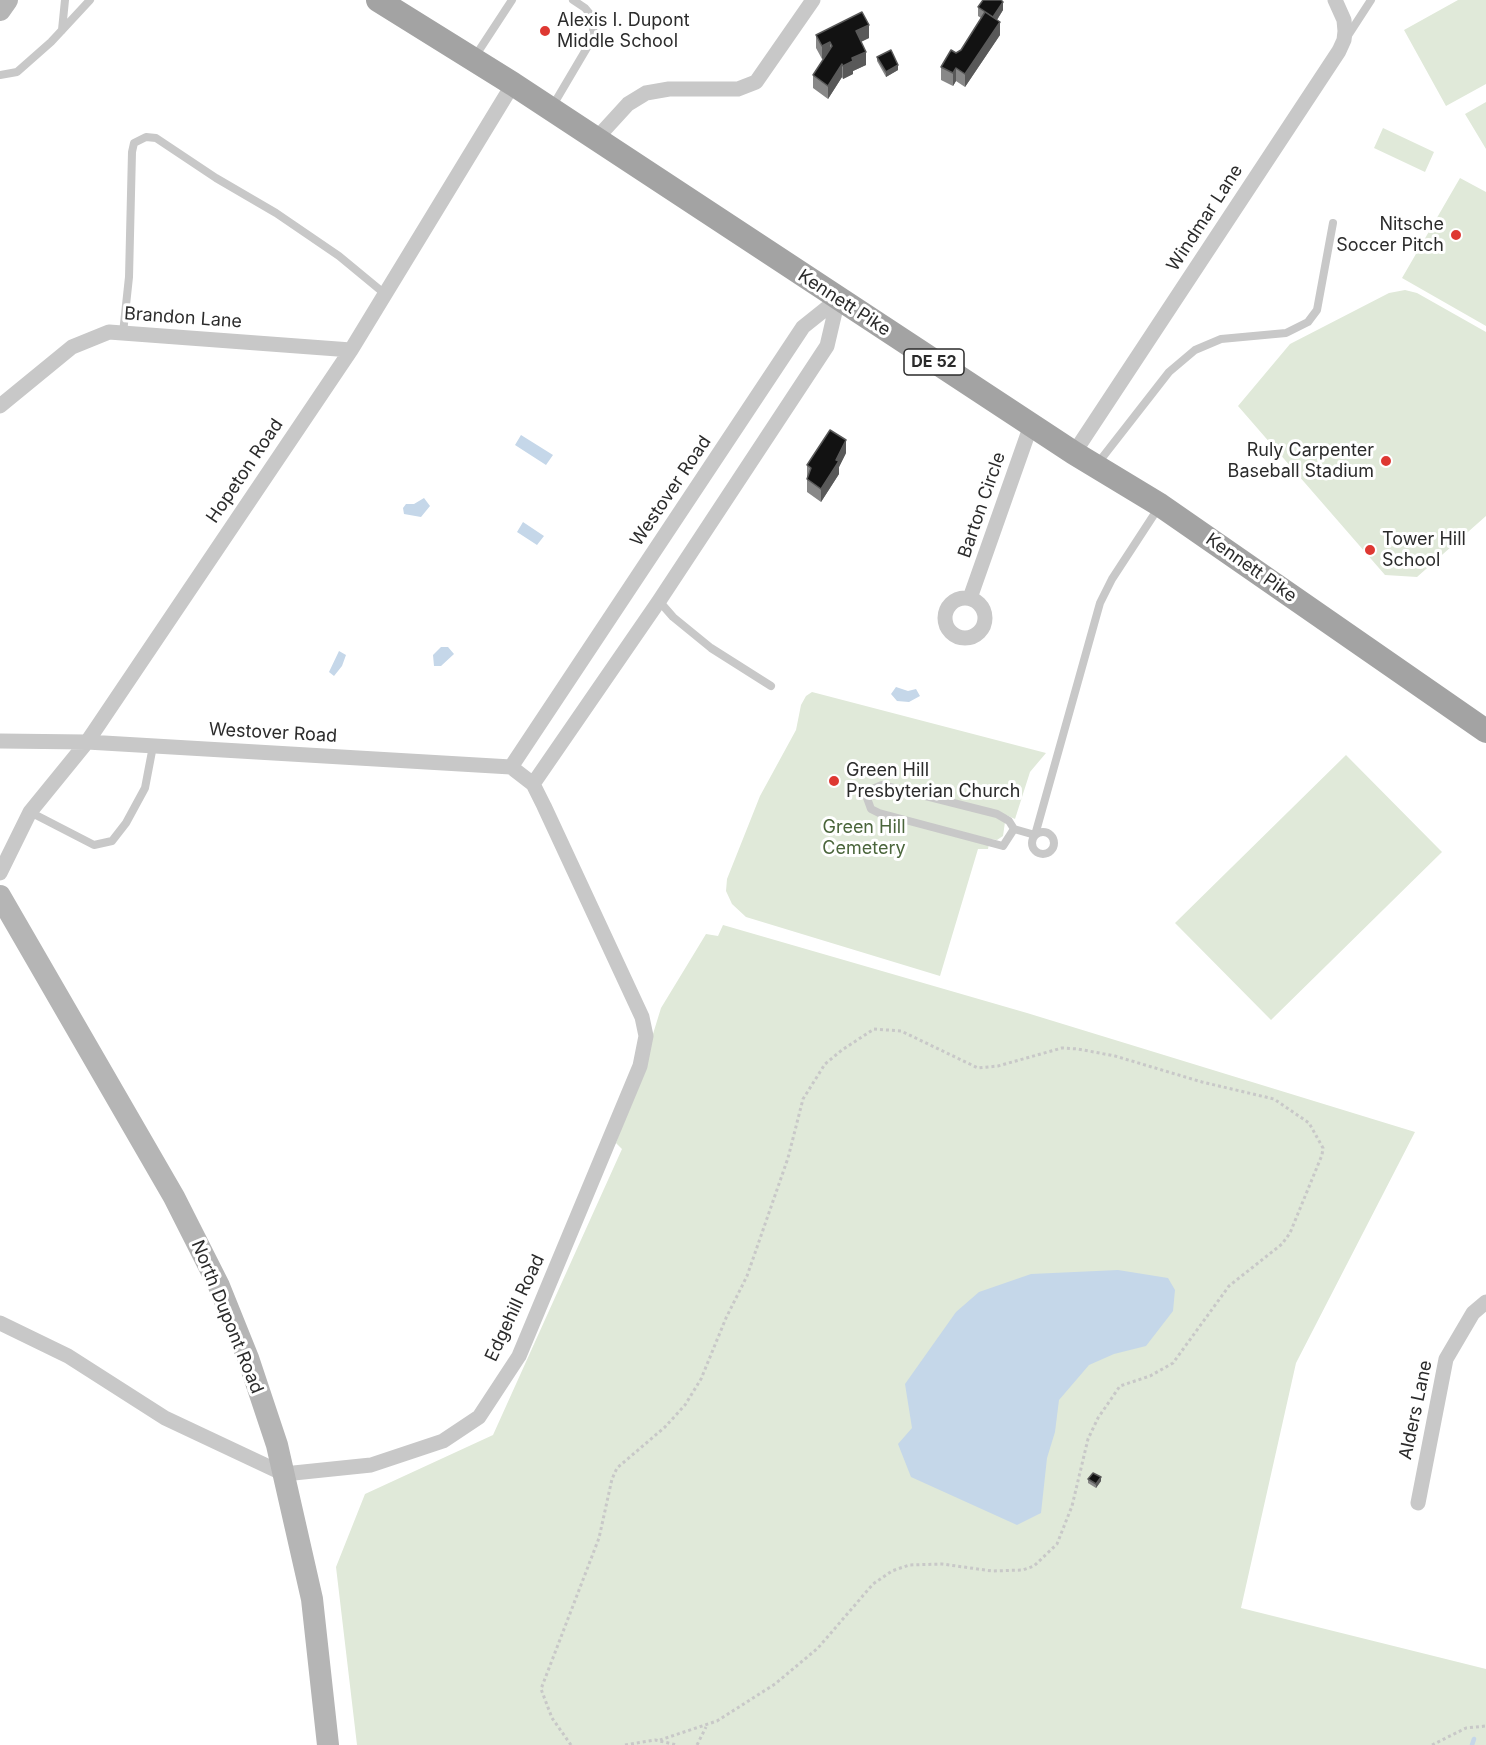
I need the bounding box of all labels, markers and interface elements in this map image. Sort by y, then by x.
place label: Alexis I. Dupont Middle School [557,10,690,52]
marker: Alexis I. Dupont Middle School [538,24,552,38]
street label: Windmar Lane [1162,161,1248,275]
place label: Nitsche Soccer Pitch [1336,214,1444,256]
marker: Nitsche Soccer Pitch [1449,228,1463,242]
street label: Kennett Pike [794,265,894,341]
street label: Brandon Lane [123,303,243,333]
road number: DE 52 [904,349,964,375]
street label: Hopeton Road [202,415,288,527]
street label: Westover Road [626,432,716,550]
place label: Ruly Carpenter Baseball Stadium [1228,440,1374,482]
street label: Barton Circle [954,449,1010,561]
marker: Ruly Carpenter Baseball Stadium [1379,454,1393,468]
street label: Kennett Pike [1201,529,1301,607]
place label: Tower Hill School [1382,529,1466,572]
marker: Tower Hill School [1363,543,1377,557]
street label: Westover Road [208,719,338,747]
place label: Green Hill Presbyterian Church [846,760,1020,802]
marker: Green Hill Presbyterian Church [827,774,841,788]
park label: Green Hill Cemetery [822,817,906,860]
street label: North Dupont Road [186,1237,268,1397]
street label: Edgehill Road [481,1251,549,1365]
street label: Alders Lane [1395,1358,1437,1462]

